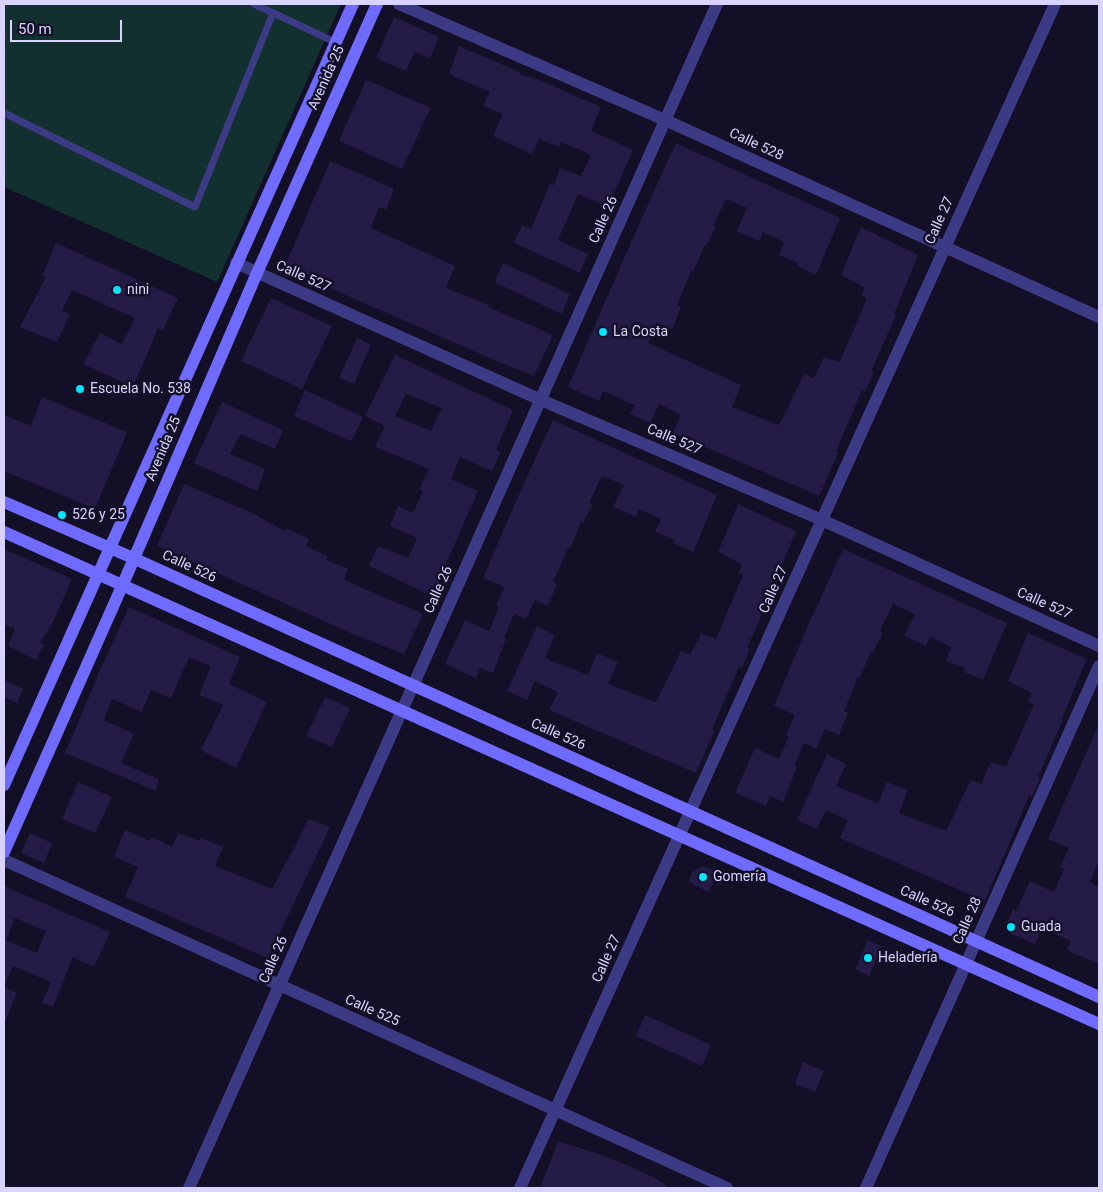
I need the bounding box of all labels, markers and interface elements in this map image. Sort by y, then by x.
scale bar [12,10,125,42]
text: 50 m [18,20,52,38]
street label: Avenida 25 [305,43,349,113]
street label: Calle 528 [726,125,786,165]
street label: Calle 26 [586,194,622,246]
street label: Calle 27 [922,195,958,247]
street label: Calle 527 [273,258,333,296]
place label: nini [127,282,149,298]
marker: nini [111,284,123,296]
place label: La Costa [613,324,668,340]
marker: La Costa [597,326,609,338]
place label: Escuela No. 538 [90,381,191,397]
marker: Escuela No. 538 [74,383,86,395]
street label: Avenida 25 [143,414,185,484]
street label: Calle 527 [644,421,704,459]
place label: 526 y 25 [72,507,125,523]
marker: 526 y 25 [56,509,68,521]
street label: Calle 526 [159,547,219,587]
street label: Calle 26 [421,564,457,616]
street label: Calle 27 [756,564,792,616]
street label: Calle 527 [1014,585,1074,623]
street label: Calle 526 [528,716,588,754]
place label: Gomería [713,869,766,885]
marker: Gomería [697,871,709,883]
street label: Calle 526 [897,883,957,921]
street label: Calle 28 [950,895,986,947]
place label: Guada [1021,919,1061,935]
marker: Guada [1005,921,1017,933]
street label: Calle 27 [589,933,625,985]
street label: Calle 26 [256,934,292,986]
place label: Heladería [878,950,938,966]
marker: Heladería [862,952,874,964]
street label: Calle 525 [342,992,402,1030]

